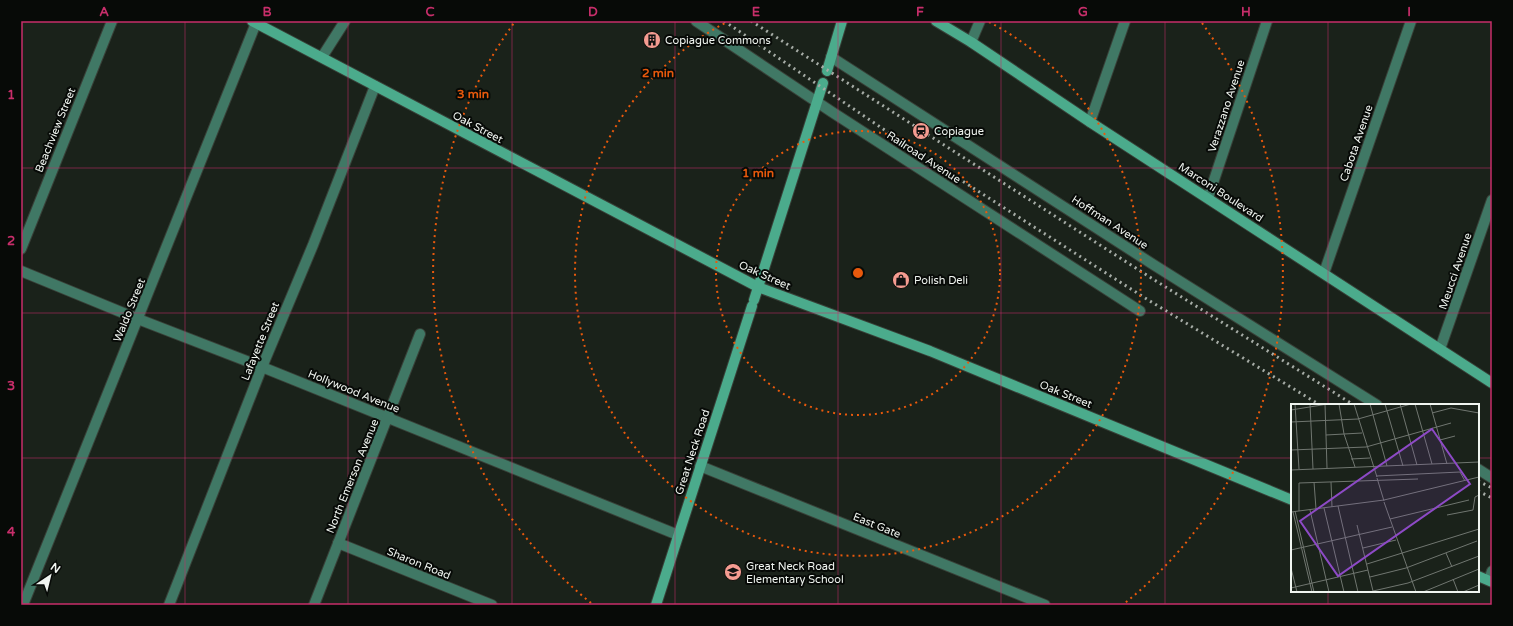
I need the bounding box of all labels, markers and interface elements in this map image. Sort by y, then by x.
text: A [99,4,109,20]
text: B [262,4,272,20]
text: C [425,4,435,20]
text: D [588,4,598,20]
text: E [752,4,760,20]
text: F [916,4,924,20]
text: G [1078,4,1088,20]
text: H [1241,4,1251,20]
text: I [1407,4,1411,20]
building icon: Copiague Commons [642,30,662,50]
place label: Copiague Commons [665,34,771,47]
street label: Verazzano Avenue [1205,58,1248,154]
text: 2 min [642,66,674,80]
street label: Beachview Street [33,86,78,174]
text: 1 [7,87,15,103]
text: 3 min [457,87,489,101]
street label: Cabota Avenue [1337,103,1376,183]
street label: Oak Street [450,109,505,146]
station icon: Copiague [911,121,931,141]
place label: Copiague [934,125,984,138]
street label: Railroad Avenue [884,129,963,186]
street label: Marconi Boulevard [1176,160,1266,225]
text: 1 min [742,166,774,180]
street label: Hoffman Avenue [1069,193,1150,252]
street label: Meucci Avenue [1436,231,1475,311]
text: 2 [7,233,15,249]
street label: Oak Street [737,258,793,293]
centre of rings [851,266,865,280]
shop icon: Polish Deli [891,270,911,290]
place label: Polish Deli [914,274,968,287]
street label: Waldo Street [111,276,148,344]
street label: Lafayette Street [239,300,282,382]
street label: Hollywood Avenue [306,367,401,416]
text: 3 [7,378,15,394]
street label: Oak Street [1038,378,1094,411]
inset map [1291,404,1479,592]
street label: Great Neck Road [673,408,712,496]
street label: North Emerson Avenue [324,417,381,535]
street label: East Gate [851,510,902,541]
text: 4 [7,524,16,540]
street label: Sharon Road [385,545,453,582]
north arrow [30,556,70,596]
text: N [48,560,63,576]
place label: Great Neck Road Elementary School [746,560,844,586]
school or university icon: Great Neck Road Elementary School [723,562,743,582]

